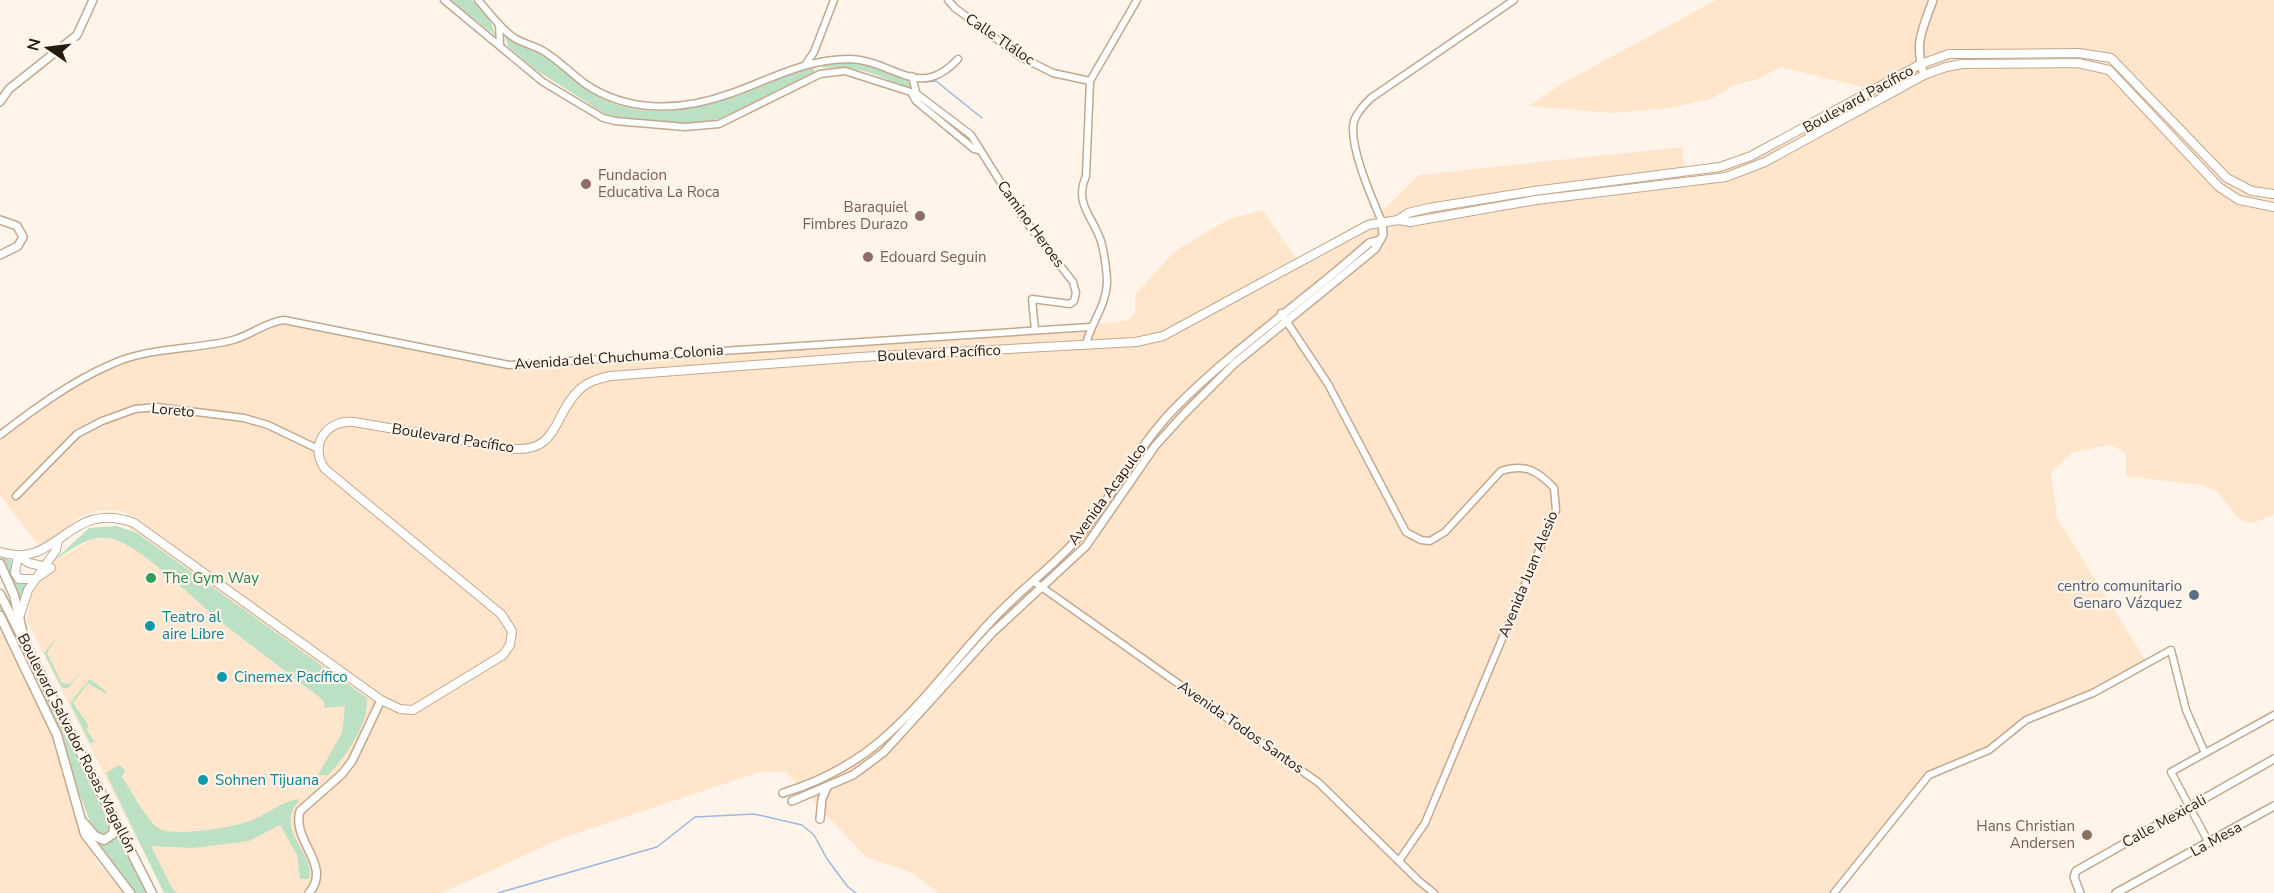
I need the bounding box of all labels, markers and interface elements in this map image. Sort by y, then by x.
street label: Calle Tláloc [961,8,1039,70]
north arrow [18,18,78,78]
text: N [22,36,47,53]
street label: Boulevard Pacífico [1799,60,1917,138]
place label: Fundacion Educativa La Roca [598,165,720,202]
street label: Camino Heroes [993,176,1069,272]
marker: Fundacion Educativa La Roca [579,177,593,191]
place label: Baraquiel Fimbres Durazo [802,197,909,234]
marker: Baraquiel Fimbres Durazo [913,209,927,223]
place label: Edouard Seguin [880,247,986,267]
marker: Edouard Seguin [861,250,875,264]
street label: Avenida del Chuchuma Colonia [514,340,724,374]
street label: Boulevard Pacífico [877,340,1001,366]
street label: Loreto [151,398,195,422]
street label: Boulevard Pacífico [390,418,516,458]
street label: Avenida Acapulco [1063,439,1151,549]
street label: Avenida Juan Alesio [1494,508,1562,640]
place label: The Gym Way [163,568,259,588]
marker: The Gym Way [144,571,158,585]
place label: centro comunitario Genaro Vázquez [2057,576,2182,613]
marker: centro comunitario Genaro Vázquez [2187,588,2201,602]
place label: Teatro al aire Libre [162,607,224,644]
marker: Teatro al aire Libre [143,619,157,633]
street label: Boulevard Salvador Rosas Magallón [13,630,141,856]
place label: Cinemex Pacífico [234,667,348,687]
marker: Cinemex Pacífico [215,670,229,684]
street label: Avenida Todos Santos [1174,676,1308,778]
place label: Sohnen Tijuana [215,770,319,790]
marker: Sohnen Tijuana [196,773,210,787]
street label: Calle Mexicali [2118,790,2210,852]
place label: Hans Christian Andersen [1976,816,2075,853]
street label: La Mesa [2187,817,2245,861]
marker: Hans Christian Andersen [2080,828,2094,842]

